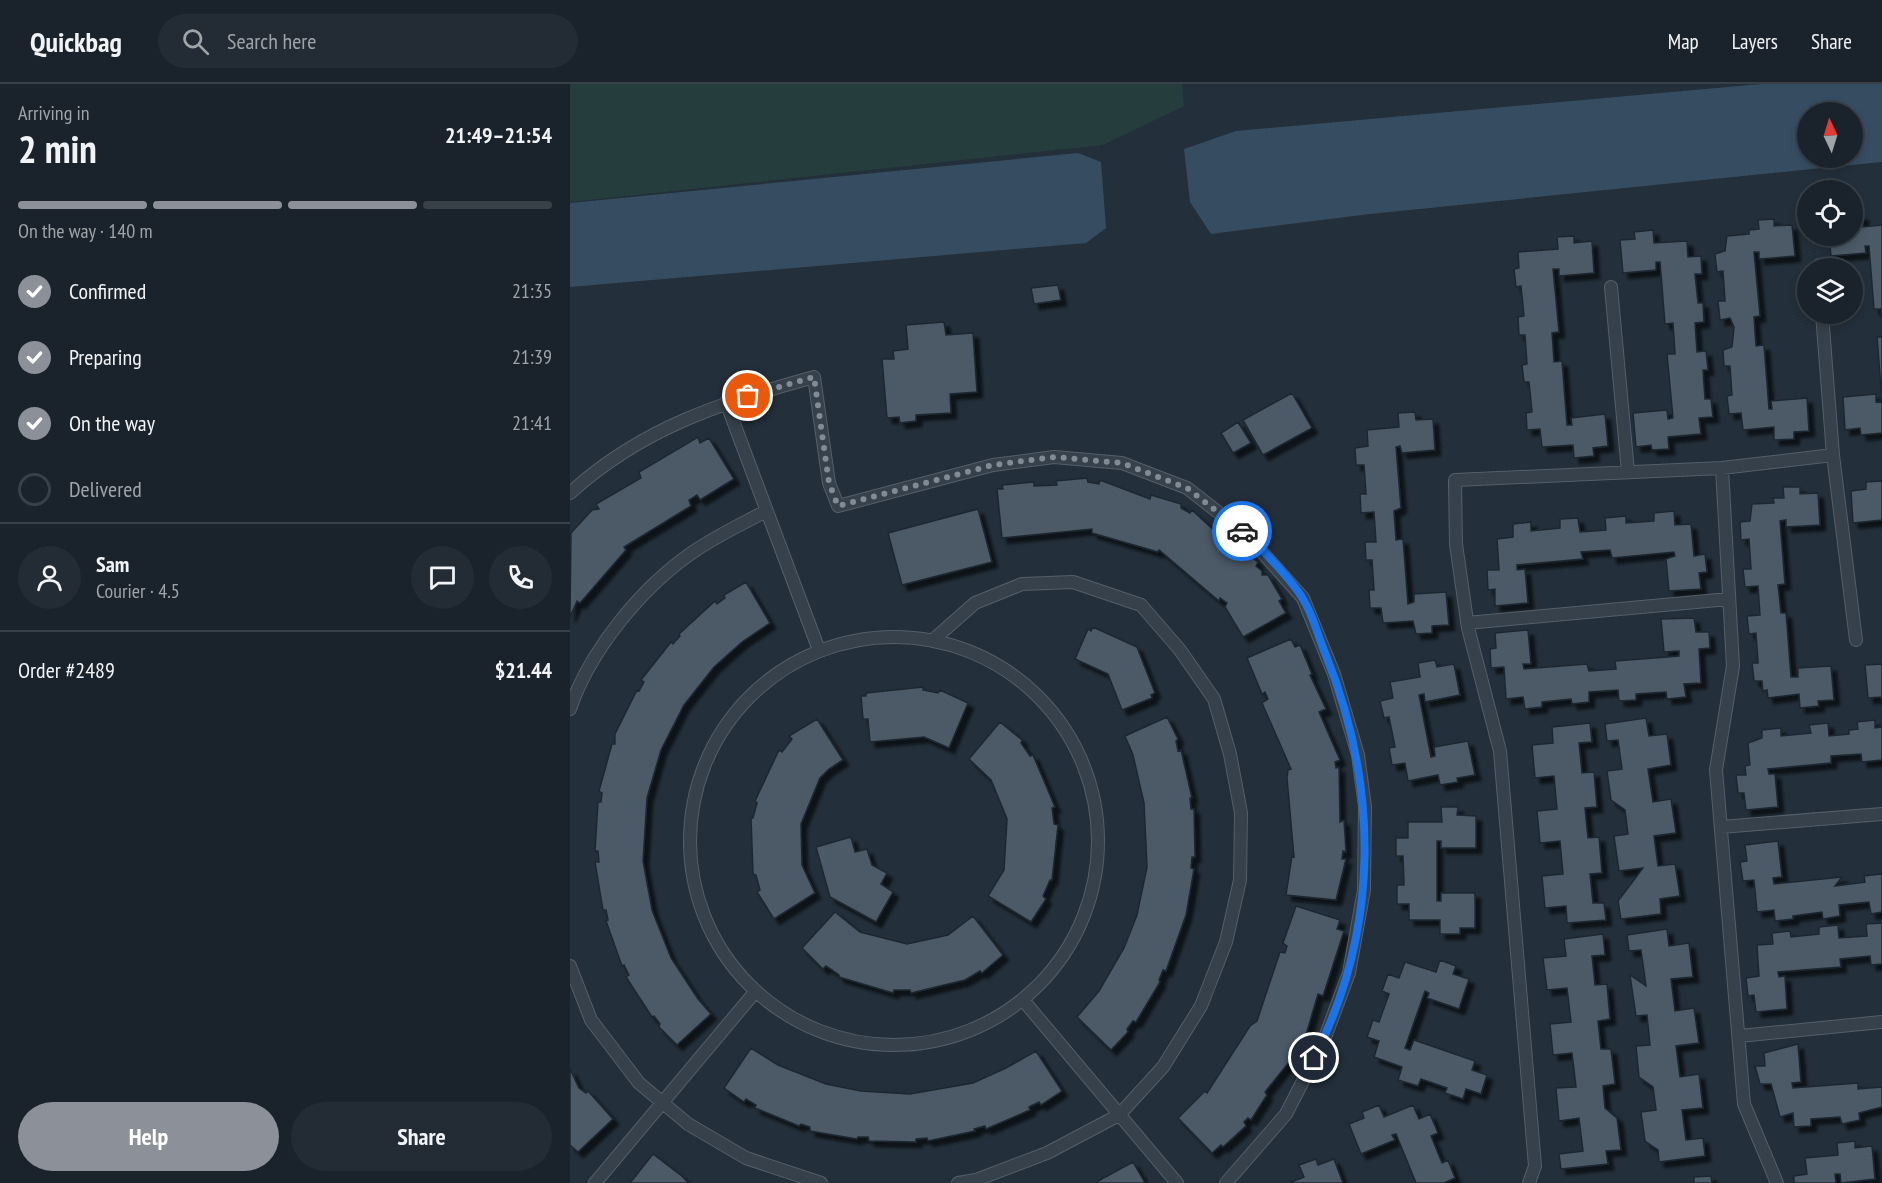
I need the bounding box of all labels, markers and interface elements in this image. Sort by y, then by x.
search box [158,14,578,68]
text: Quickbag [30,23,122,60]
icon: search [179,25,212,58]
text: Search here [227,27,316,55]
text: Map [1668,28,1699,55]
text: Layers [1732,28,1778,55]
text: Share [1811,28,1852,55]
text: Arriving in [18,100,90,126]
north arrow [1797,102,1863,168]
map controls [1797,102,1863,324]
text: 21:49–21:54 [445,121,552,149]
text: 2 min [18,123,97,174]
button: locate [1797,180,1863,246]
text: On the way · 140 m [18,218,153,244]
button: layers [1797,258,1863,324]
icon: check [18,275,51,308]
text: Confirmed [69,277,146,305]
text: 21:35 [512,278,552,304]
icon: check [18,341,51,374]
text: Preparing [69,343,142,371]
text: 21:39 [512,344,552,370]
pin [722,370,773,421]
icon: bag [731,379,764,412]
icon: check [18,407,51,440]
text: On the way [69,409,155,437]
text: 21:41 [512,410,552,436]
text: Delivered [69,475,142,503]
courier [1212,501,1272,561]
icon: car [1226,515,1259,548]
button: person [18,546,81,609]
button: chat [411,546,474,609]
button: phone [489,546,552,609]
text: Sam [96,550,129,578]
text: Courier · 4.5 [96,578,180,604]
text: Order #2489 [18,656,115,684]
text: $21.44 [495,656,552,684]
pin [1288,1032,1339,1083]
icon: home [1297,1041,1330,1074]
button: Help [18,1102,279,1171]
button: Share [291,1102,552,1171]

